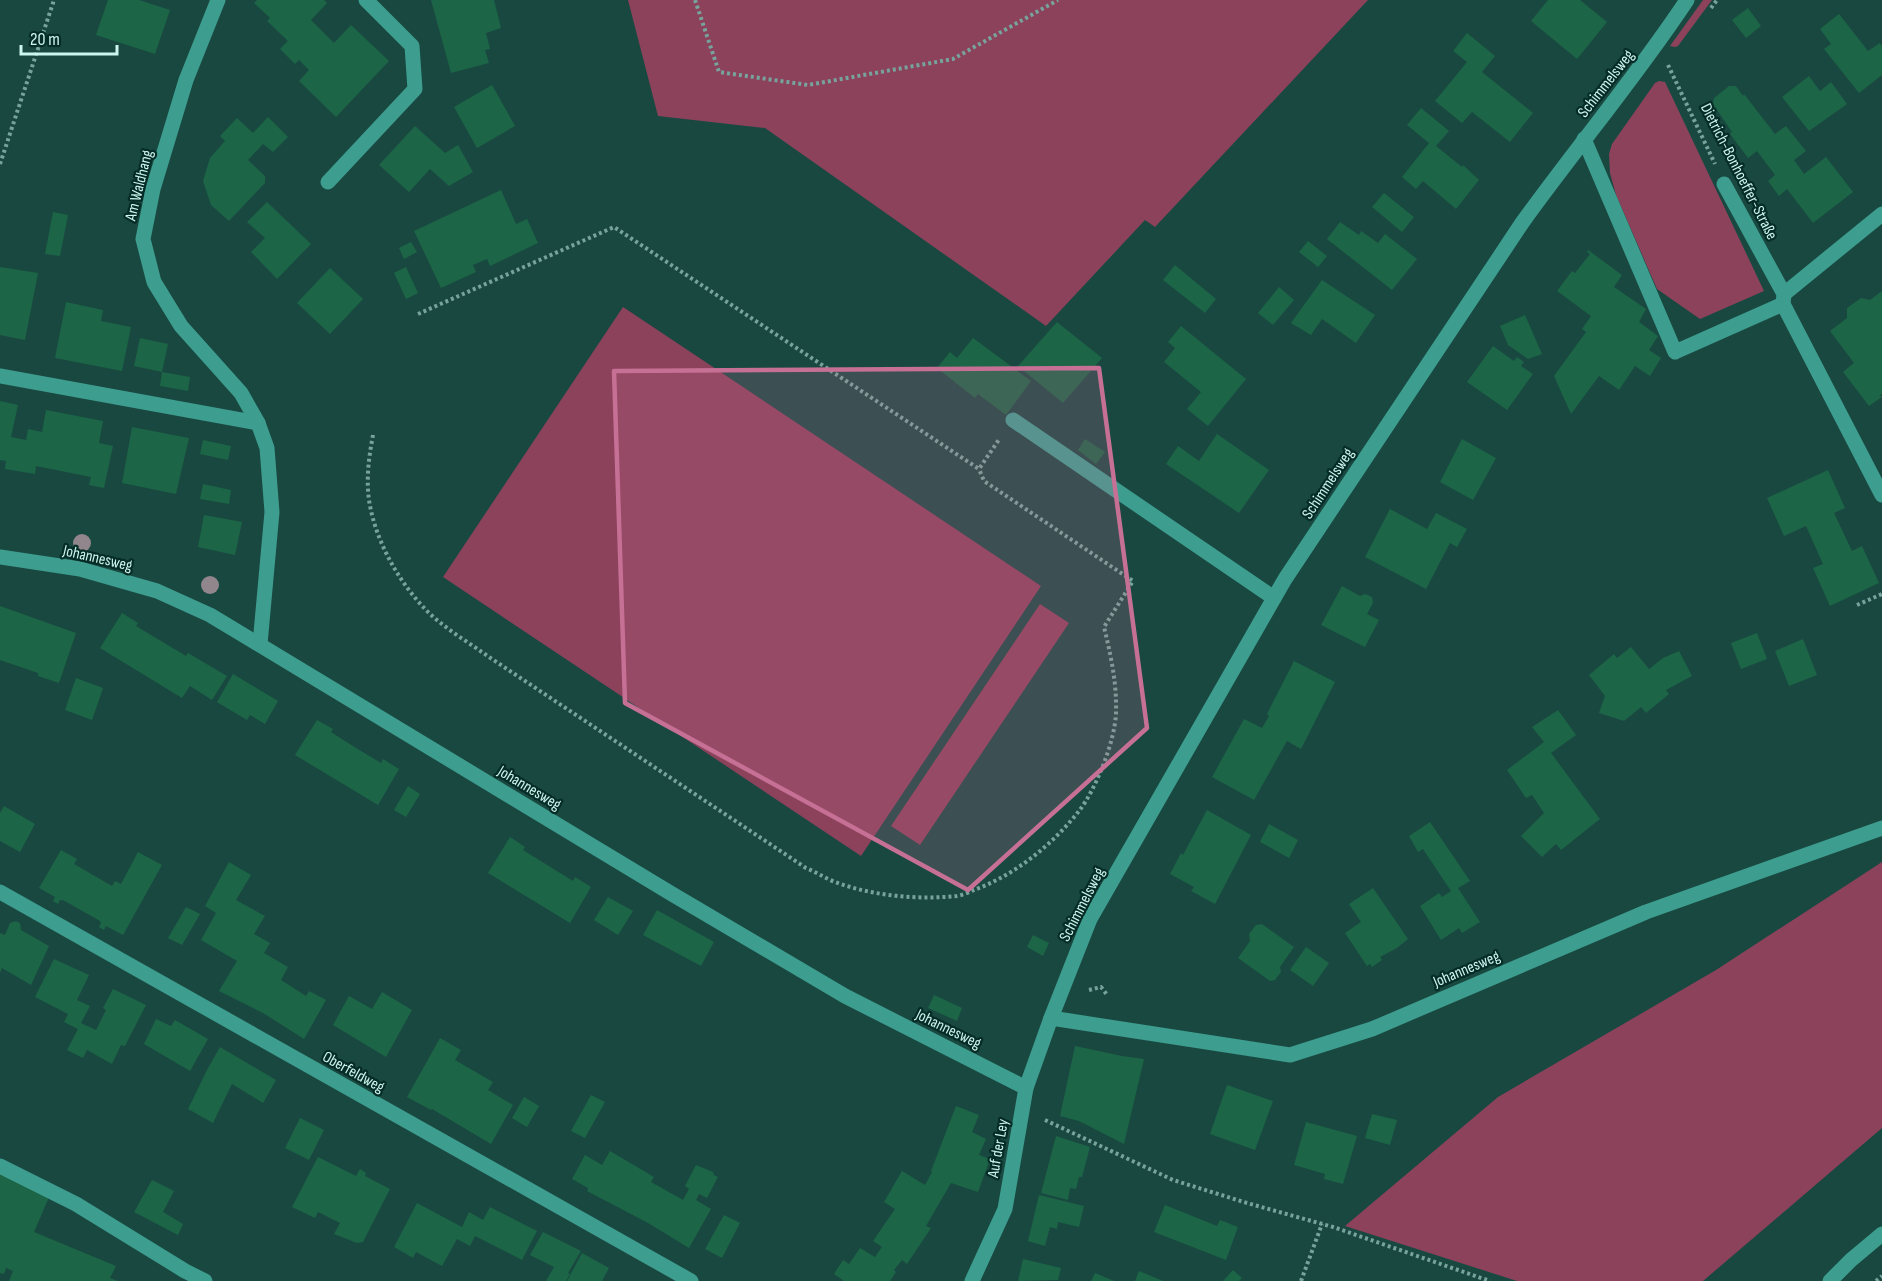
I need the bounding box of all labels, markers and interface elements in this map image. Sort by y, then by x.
scale bar [21,18,117,56]
text: 20 m [30,29,60,50]
street label: Schimmelsweg [1574,46,1638,121]
street label: Dietrich-Bonhoeffer-Straße [1696,100,1781,243]
street label: Am Waldhang [121,148,157,224]
street label: Schimmelsweg [1298,445,1358,523]
street label: Johannesweg [60,541,134,576]
street label: Johannesweg [493,761,564,815]
street label: Schimmelsweg [1056,864,1109,945]
street label: Johannesweg [1429,947,1503,992]
street label: Johannesweg [912,1005,984,1053]
street label: Oberfeldweg [319,1048,388,1097]
street label: Auf der Ley [984,1117,1013,1180]

